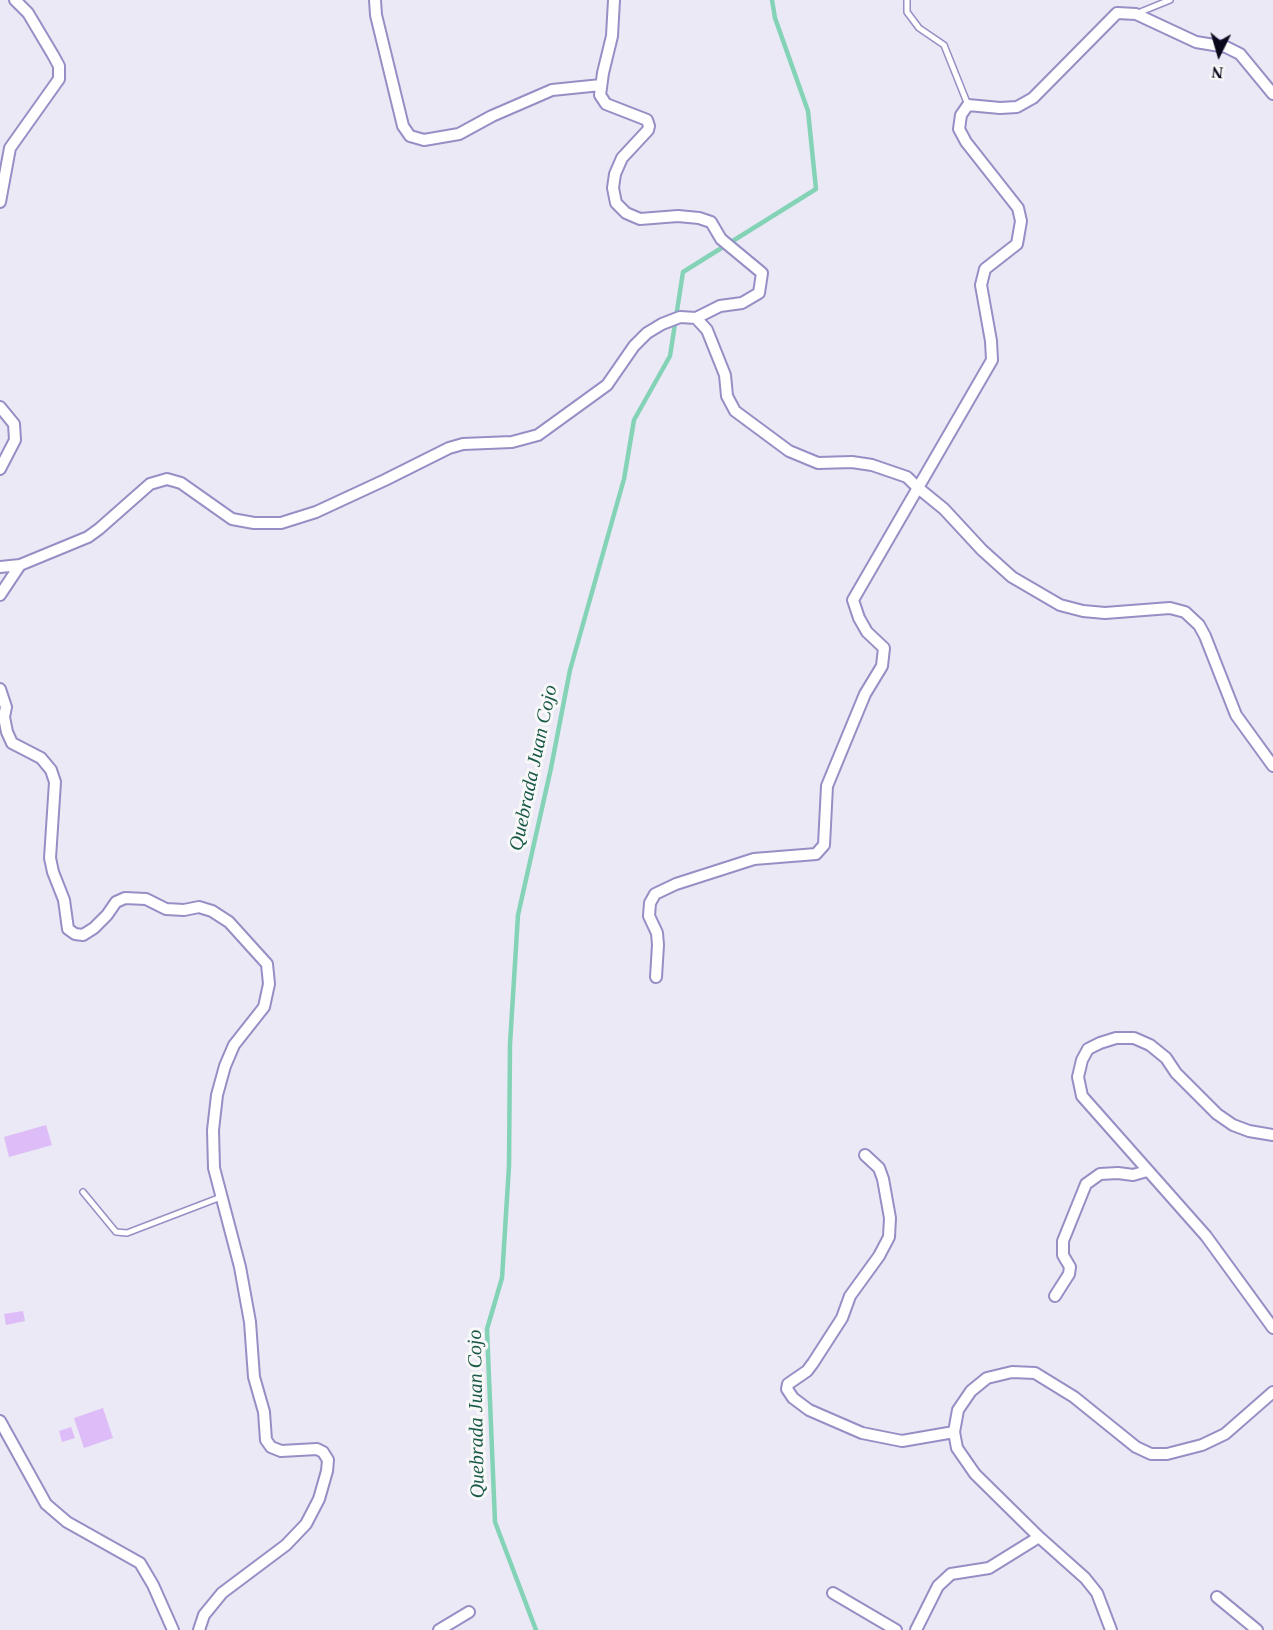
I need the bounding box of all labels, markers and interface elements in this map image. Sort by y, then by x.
north arrow [1189,24,1249,84]
text: N [1211,63,1224,81]
water label: Quebrada Juan Cojo [505,683,563,853]
water label: Quebrada Juan Cojo [464,1329,490,1499]

